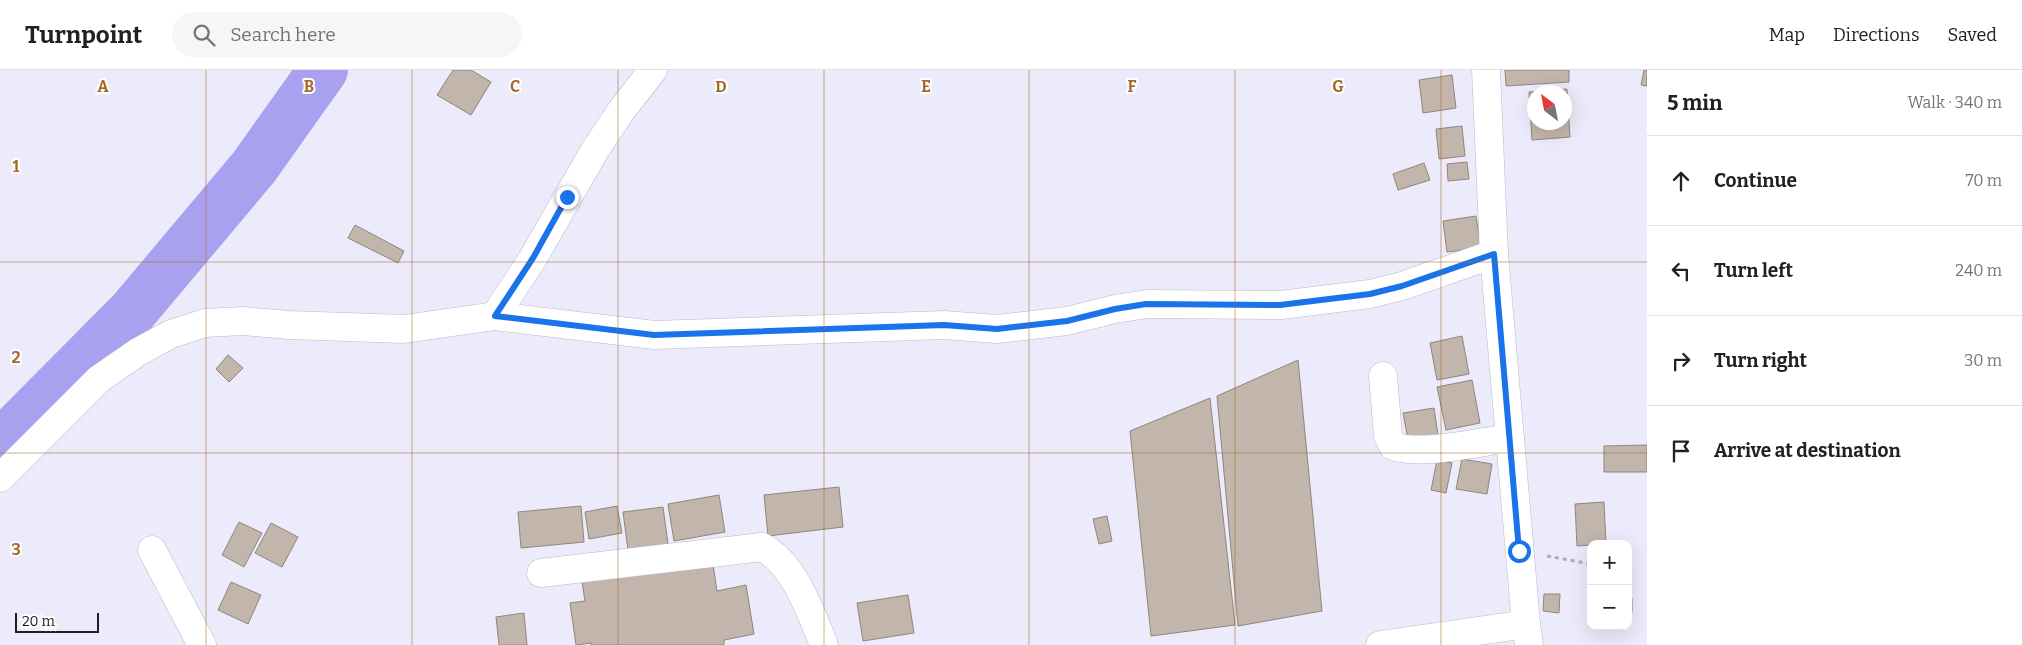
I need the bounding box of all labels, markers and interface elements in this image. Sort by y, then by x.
search box [172,12,522,57]
text: Turnpoint [25,21,142,49]
icon: search [190,21,218,49]
text: Search here [230,23,336,46]
text: Map [1769,24,1805,46]
text: Directions [1833,24,1920,46]
text: Saved [1948,24,1997,46]
text: A [97,77,109,96]
text: B [304,77,314,96]
text: C [510,77,520,96]
text: D [715,77,727,96]
text: E [921,77,931,96]
text: F [1128,77,1137,96]
text: G [1332,77,1344,96]
north arrow [1527,85,1572,130]
text: 5 min [1667,90,1723,116]
text: Walk · 340 m [1908,93,2002,112]
text: 1 [13,157,20,176]
icon: ahead [1667,167,1695,195]
text: Continue [1714,169,1797,192]
text: 70 m [1966,171,2002,190]
route end [556,186,579,209]
icon: left [1667,257,1695,285]
text: Turn left [1714,259,1793,282]
text: 240 m [1955,261,2002,280]
icon: right [1667,347,1695,375]
text: 2 [11,348,21,367]
text: Turn right [1714,349,1807,372]
text: 30 m [1964,351,2002,370]
icon: arrive [1667,437,1695,465]
text: Arrive at destination [1714,439,1901,462]
text: 3 [11,540,21,559]
route start [1508,540,1531,563]
map controls [1587,540,1632,630]
button: + [1587,540,1632,585]
button: − [1587,585,1632,630]
scale bar [15,610,99,633]
text: 20 m [22,613,55,630]

